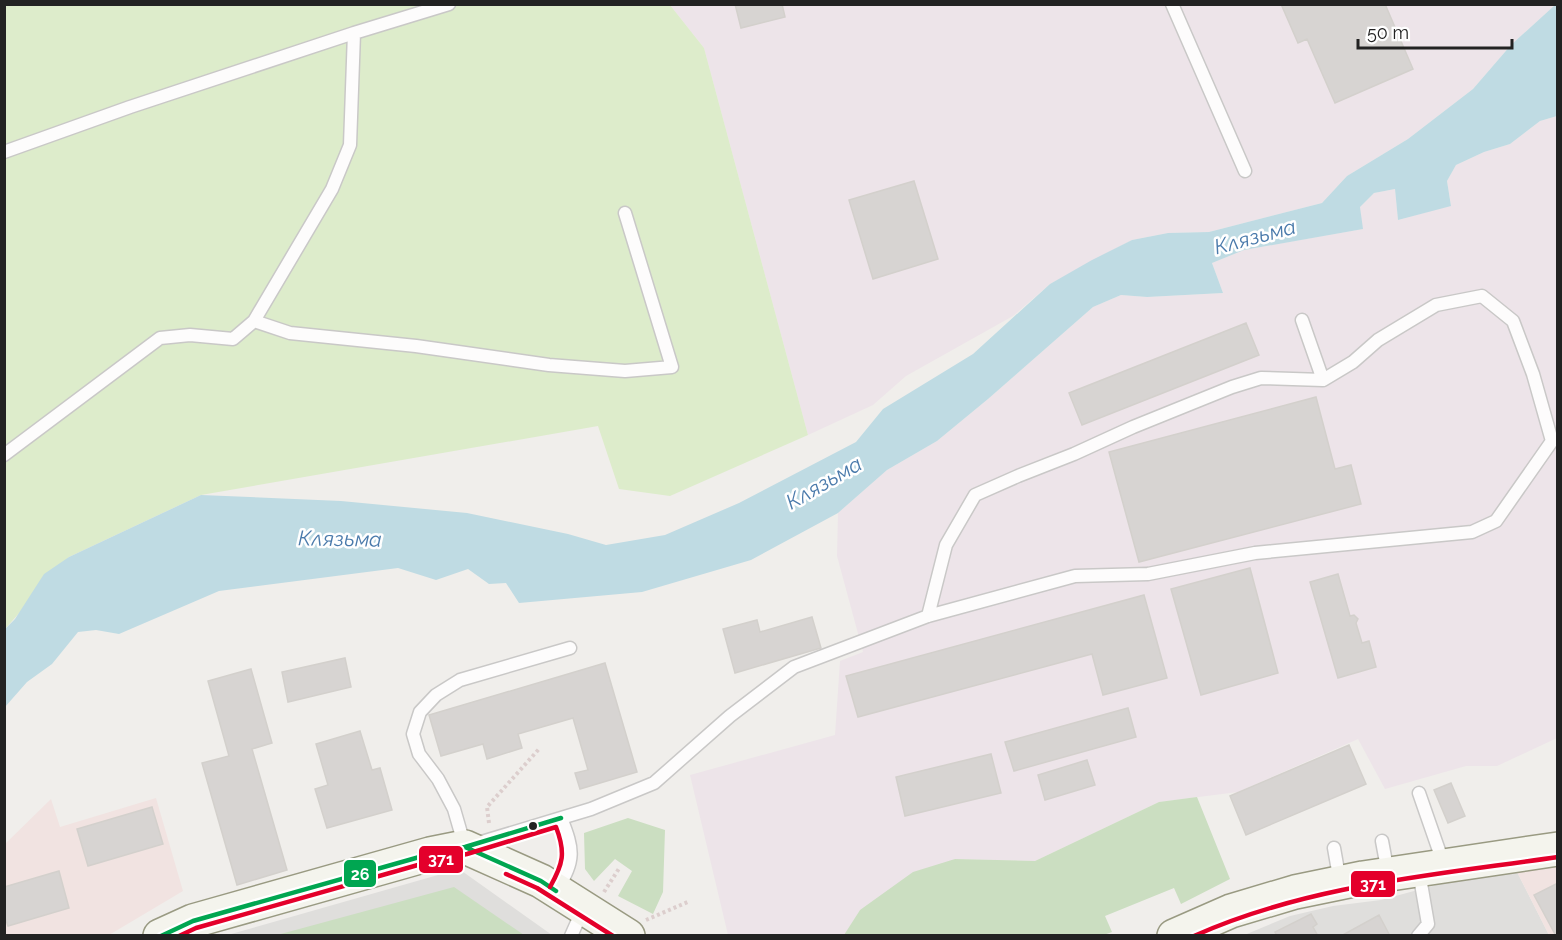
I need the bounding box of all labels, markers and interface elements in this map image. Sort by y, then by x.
scale bar [1358,12,1512,50]
text: 50 m [1367,22,1409,43]
water label: Клязьма [1211,214,1298,259]
water label: Клязьма [781,451,866,514]
water label: Клязьма [298,525,382,552]
unlabelled marker [527,820,539,832]
line badge: 371 [418,845,464,874]
text: 371 [428,850,454,869]
line badge: 26 [343,859,377,888]
text: 26 [351,865,370,884]
line badge: 371 [1350,870,1396,898]
text: 371 [1360,875,1386,894]

